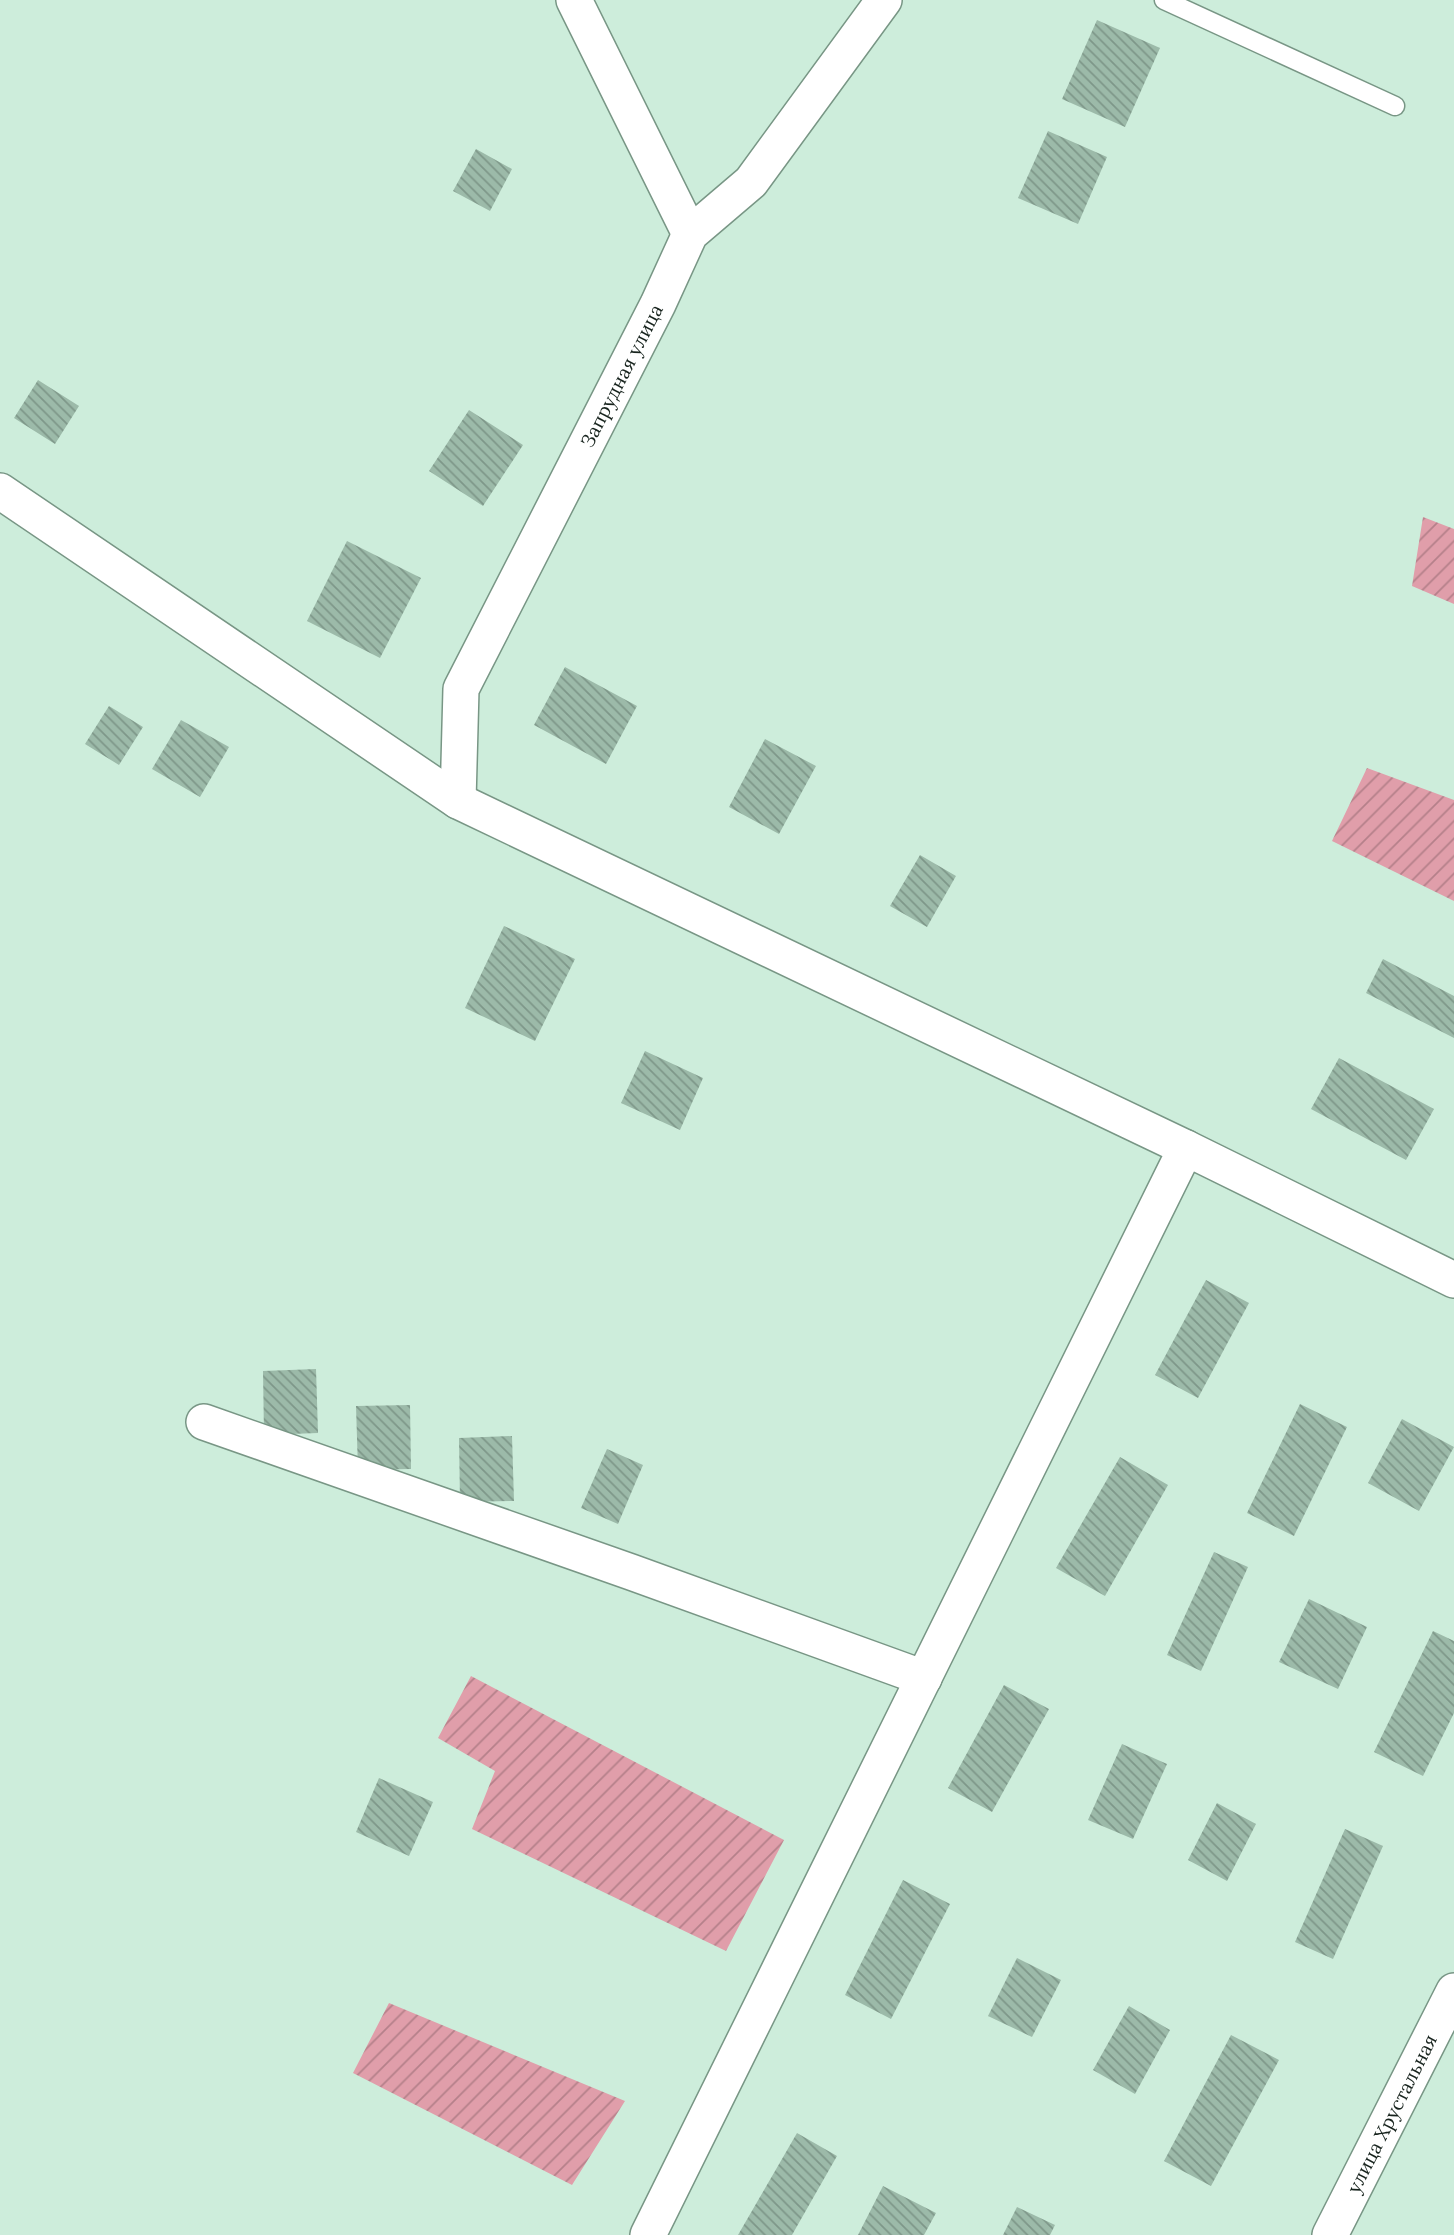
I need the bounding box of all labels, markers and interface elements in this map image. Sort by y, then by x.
street label: Запрудная улица [575,300,668,451]
street label: улица Хрустальная [1341,2030,1442,2197]

